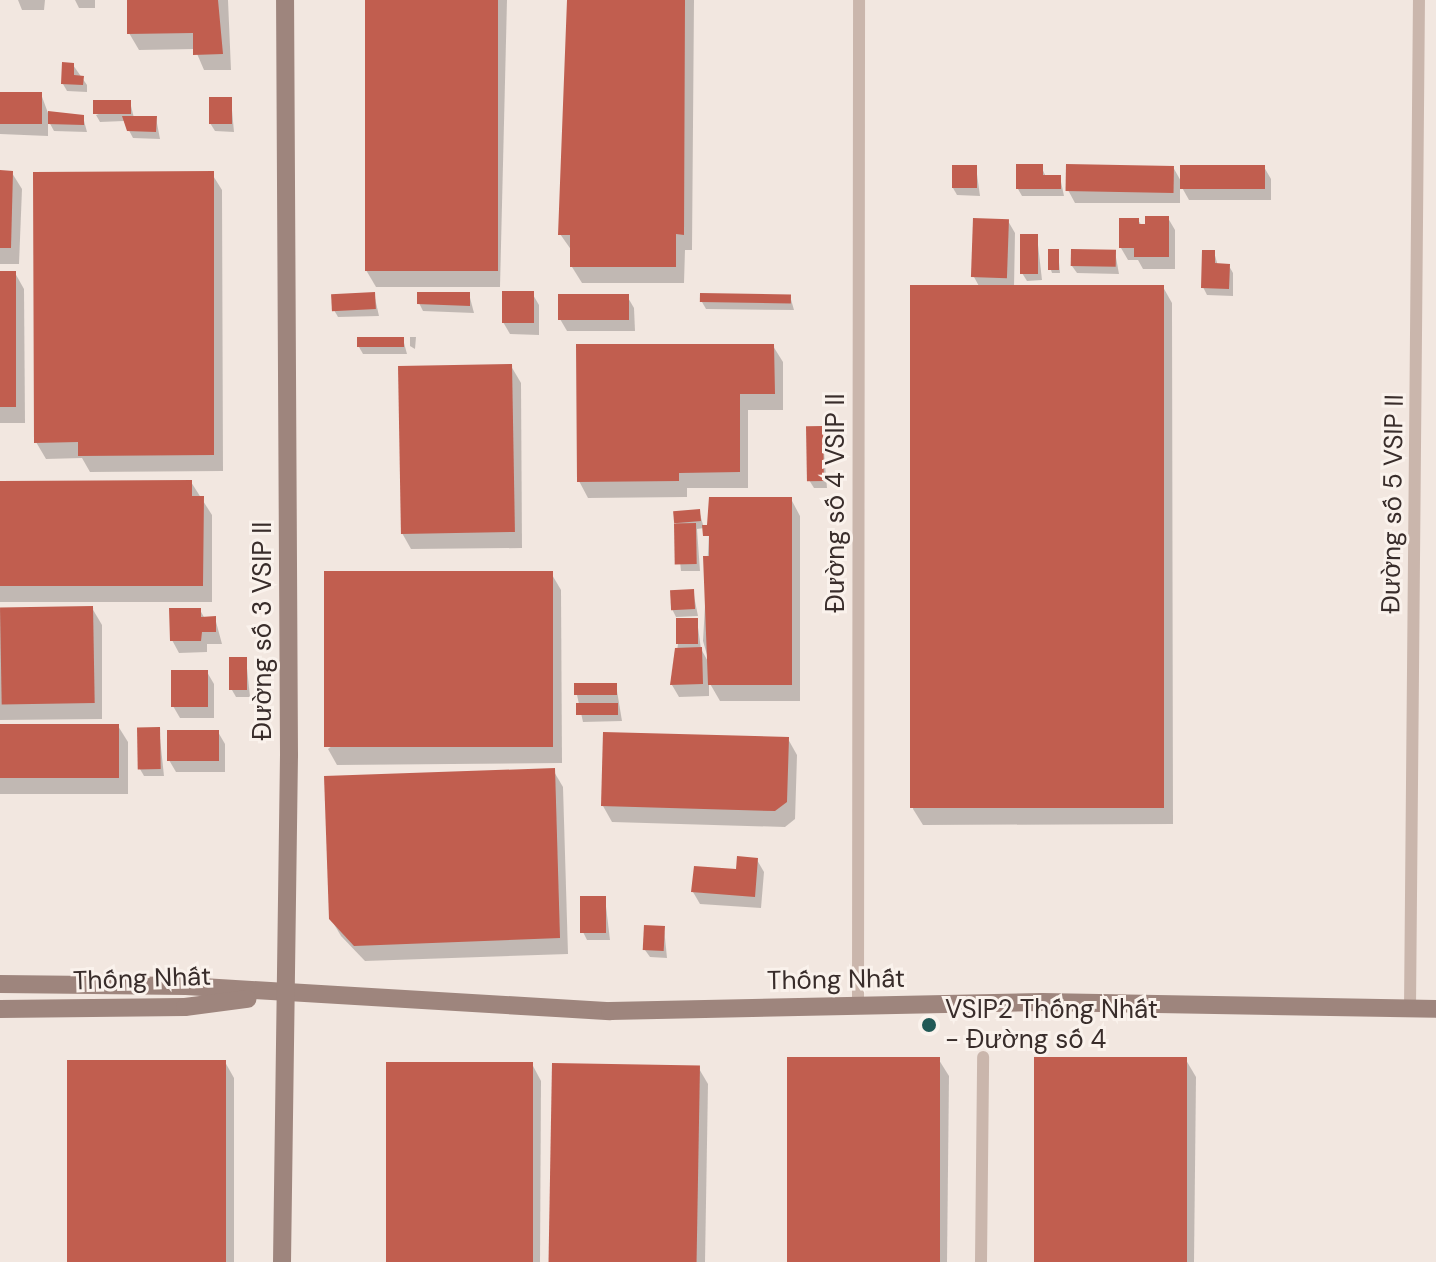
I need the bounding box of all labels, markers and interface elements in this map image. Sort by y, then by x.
street label: Đường số 4 VSIP II [820,393,852,613]
street label: Đường số 5 VSIP II [1375,394,1411,614]
street label: Đường số 3 VSIP II [247,522,279,740]
street label: Thống Nhất [72,961,212,997]
street label: Thống Nhất [767,963,905,997]
place label: VSIP2 Thống Nhất - Đường số 4 [945,994,1158,1056]
marker: VSIP2 Thống Nhất - Đường số 4 [920,1016,938,1034]

